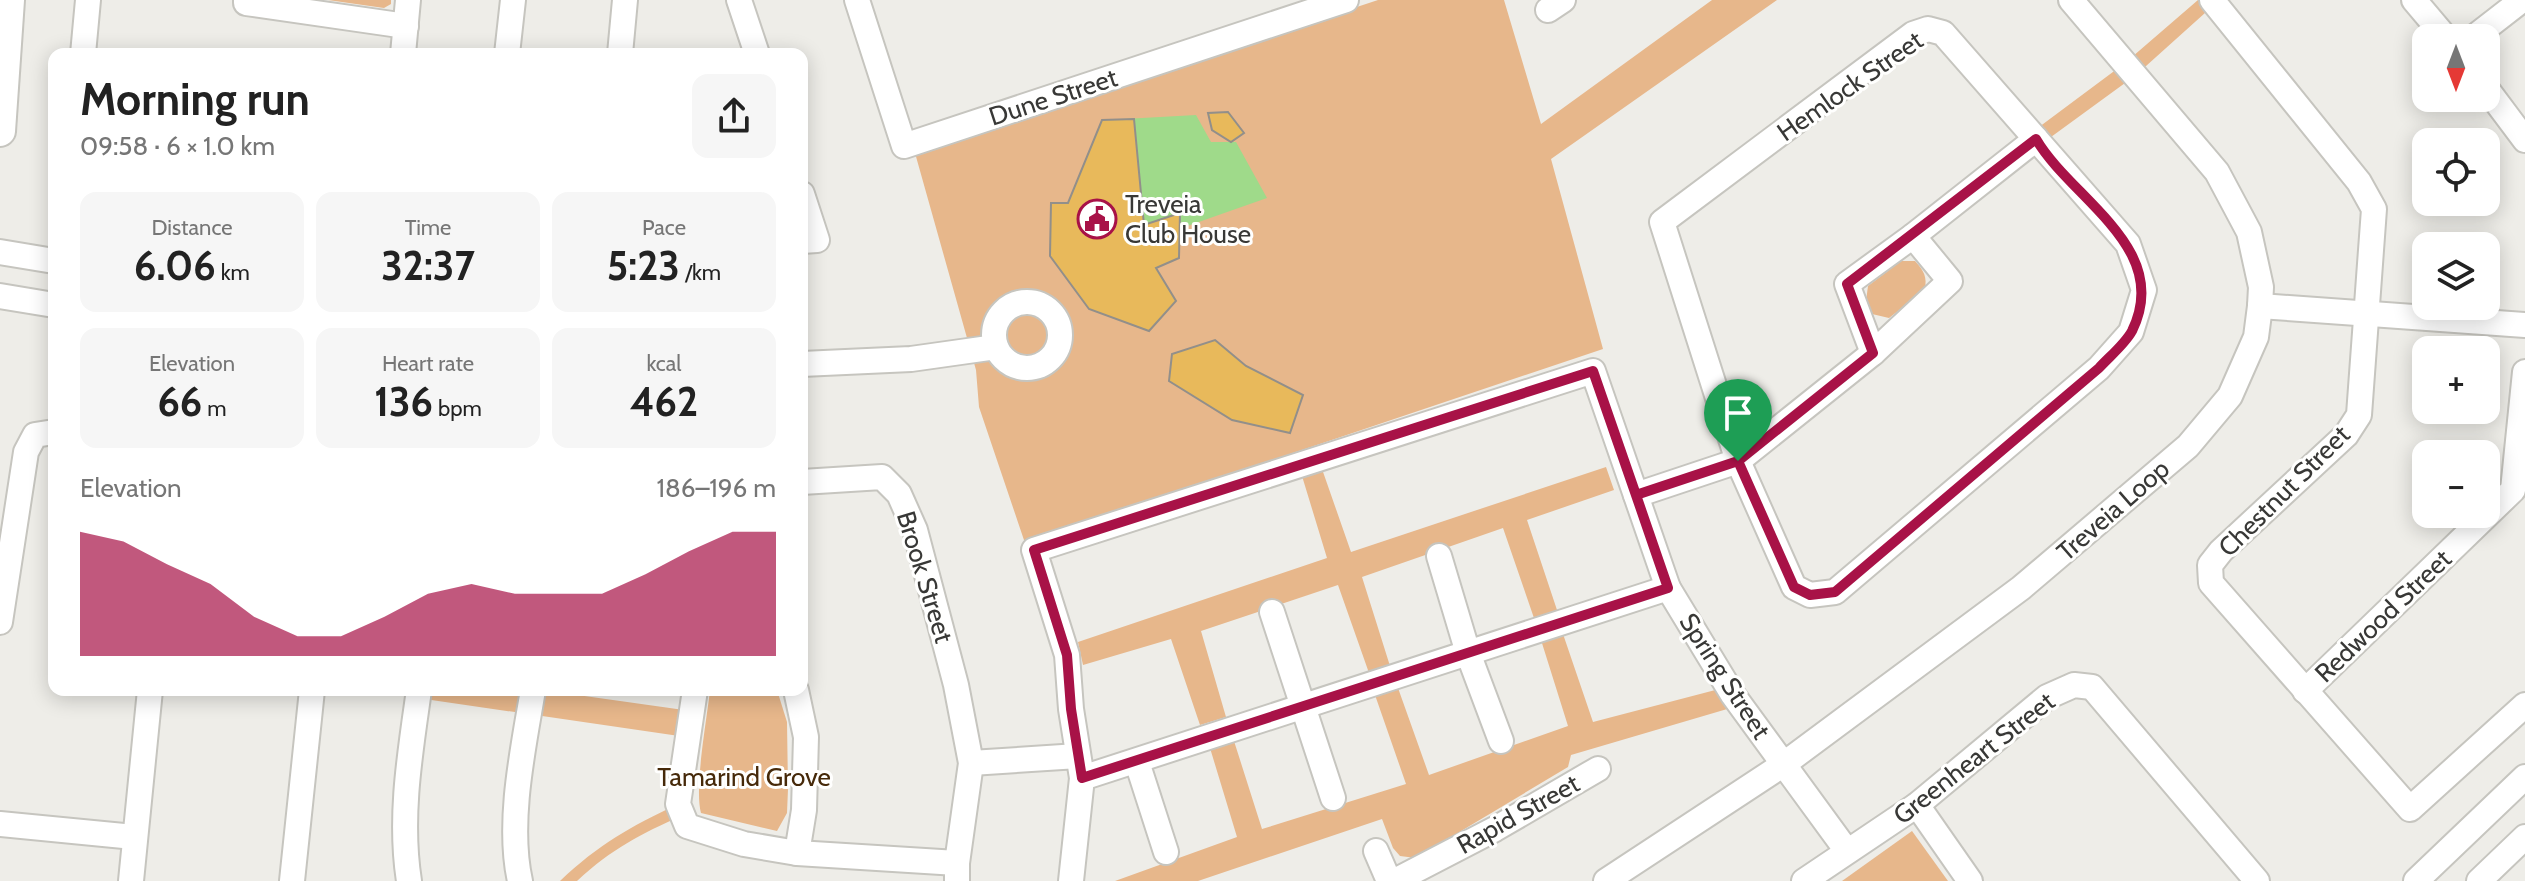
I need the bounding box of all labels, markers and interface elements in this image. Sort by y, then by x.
street label: Hemlock Street [1771,24,1929,148]
north arrow [2412,24,2500,112]
map controls [2412,24,2500,528]
street label: Dune Street [985,61,1121,133]
text: Morning run [80,73,310,126]
button: share [692,74,776,158]
button: locate [2412,128,2500,216]
text: 09:58 · 6 × 1.0 km [80,130,275,162]
place label: Treveia Club House [1125,188,1251,250]
public building icon: Treveia Club House [1076,198,1118,240]
text: Distance [152,214,232,241]
text: Time [405,214,451,241]
text: Pace [642,214,686,241]
button: layers [2412,232,2500,320]
text: 6.06 [134,241,216,290]
text: 32:37 [381,241,475,290]
text: 5:23 [607,241,680,290]
text: km [216,259,250,286]
text: /km [680,259,721,286]
button: + [2412,336,2500,424]
text: Elevation [149,350,235,377]
text: Heart rate [382,350,474,377]
text: kcal [646,350,682,377]
text: 66 [157,377,202,426]
text: 136 [374,377,433,426]
text: 462 [630,377,698,426]
pin [1704,379,1772,461]
icon: arrive [1716,391,1760,435]
text: m [202,395,227,422]
text: bpm [433,395,482,422]
street label: Chestnut Street [2212,419,2356,563]
button: − [2412,440,2500,528]
street label: Treveia Loop [2050,453,2176,567]
text: Elevation [80,472,182,504]
text: 186–196 m [657,472,776,504]
street label: Brook Street [890,507,960,647]
street label: Redwood Street [2308,543,2458,689]
street label: Spring Street [1673,607,1778,745]
street label: Greenheart Street [1887,685,2061,831]
park label: Tamarind Grove [657,761,831,793]
street label: Rapid Street [1451,767,1585,861]

